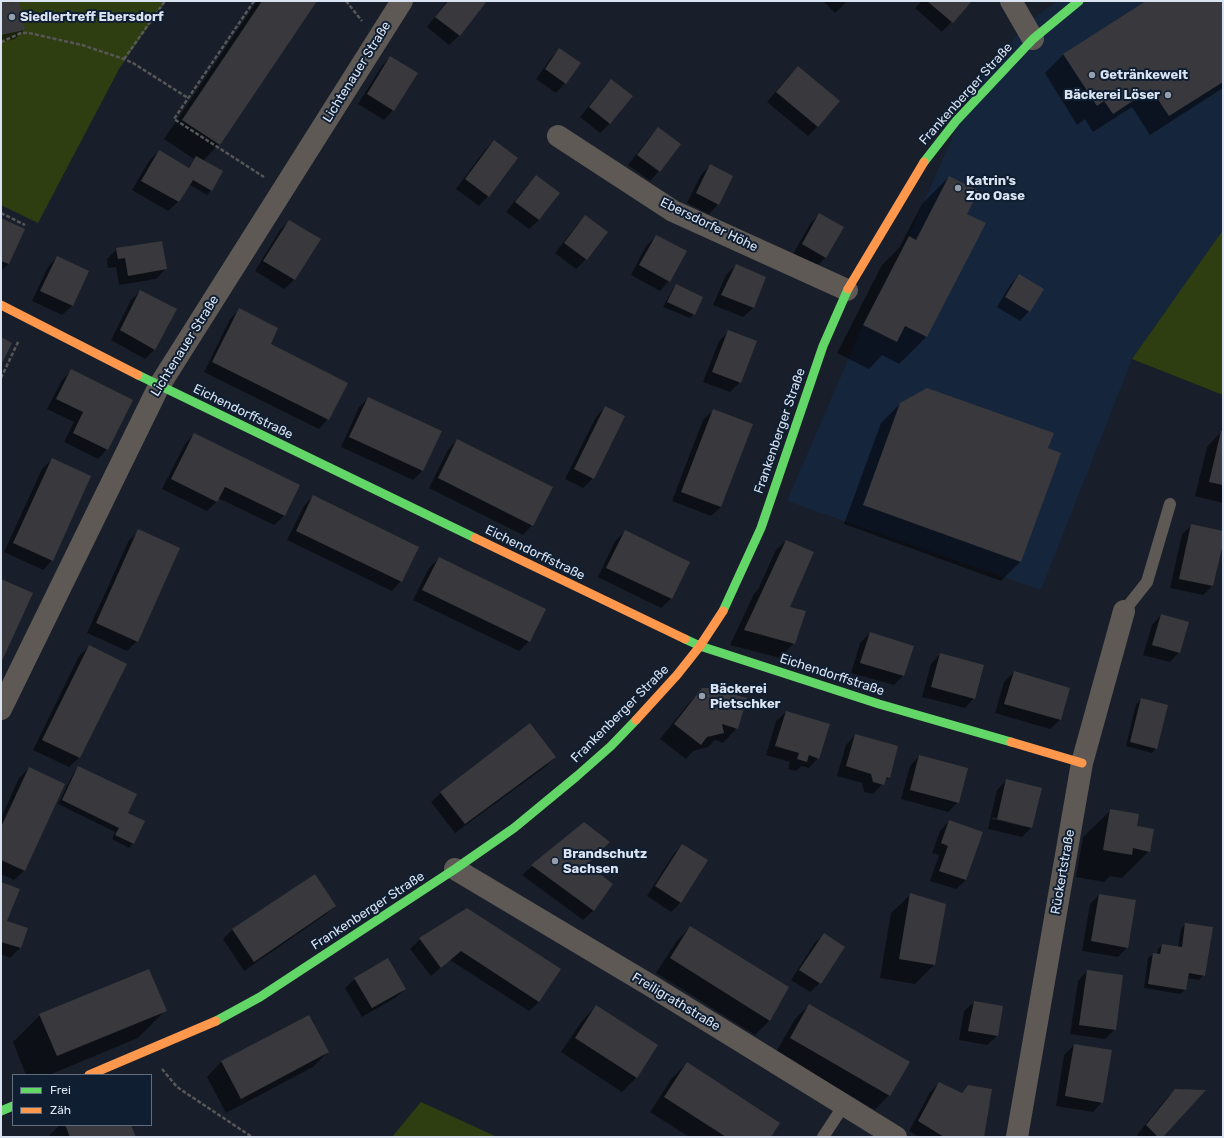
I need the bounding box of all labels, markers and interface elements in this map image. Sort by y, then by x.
place label: Siedlertreff Ebersdorf [20,9,164,25]
marker: Siedlertreff Ebersdorf [7,12,17,22]
street label: Lichtenauer Straße [320,19,394,125]
street label: Frankenberger Straße [916,40,1016,148]
place label: Getränkewelt [1100,67,1188,83]
marker: Getränkewelt [1087,70,1097,80]
place label: Bäckerei Löser [1064,87,1160,103]
marker: Bäckerei Löser [1163,90,1173,100]
place label: Katrin's Zoo Oase [966,173,1025,204]
marker: Katrin's Zoo Oase [953,183,963,193]
street label: Ebersdorfer Höhe [658,195,760,255]
street label: Lichtenauer Straße [148,293,222,399]
street label: Frankenberger Straße [751,366,809,496]
street label: Eichendorffstraße [191,381,295,443]
street label: Eichendorffstraße [483,522,587,584]
street label: Eichendorffstraße [778,651,886,699]
street label: Frankenberger Straße [568,662,672,766]
place label: Bäckerei Pietschker [710,681,781,712]
marker: Bäckerei Pietschker [697,691,707,701]
street label: Rückertstraße [1048,828,1078,916]
place label: Brandschutz Sachsen [563,846,647,877]
marker: Brandschutz Sachsen [550,856,560,866]
street label: Frankenberger Straße [308,869,428,953]
street label: Freiligrathstraße [629,969,723,1035]
legend [12,1074,152,1126]
text: Frei [50,1083,71,1097]
text: Zäh [50,1103,71,1117]

